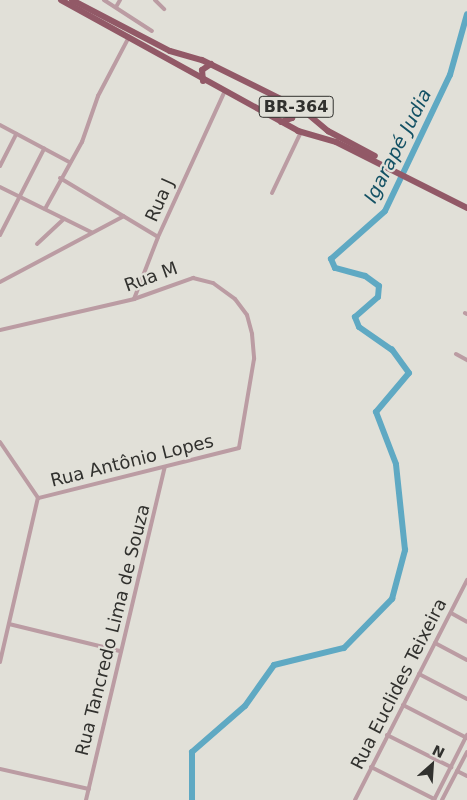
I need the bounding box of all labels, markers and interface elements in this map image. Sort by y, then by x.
water label: Igarapé Judia [359,85,437,207]
road number: BR-364 [258,94,334,120]
street label: Rua J [141,175,179,225]
street label: Rua M [121,257,181,297]
street label: Rua Antônio Lopes [48,430,216,492]
street label: Rua Tancredo Lima de Souza [71,502,155,758]
street label: Rua Euclides Teixeira [347,595,451,773]
north arrow [407,740,457,790]
text: N [430,742,447,761]

